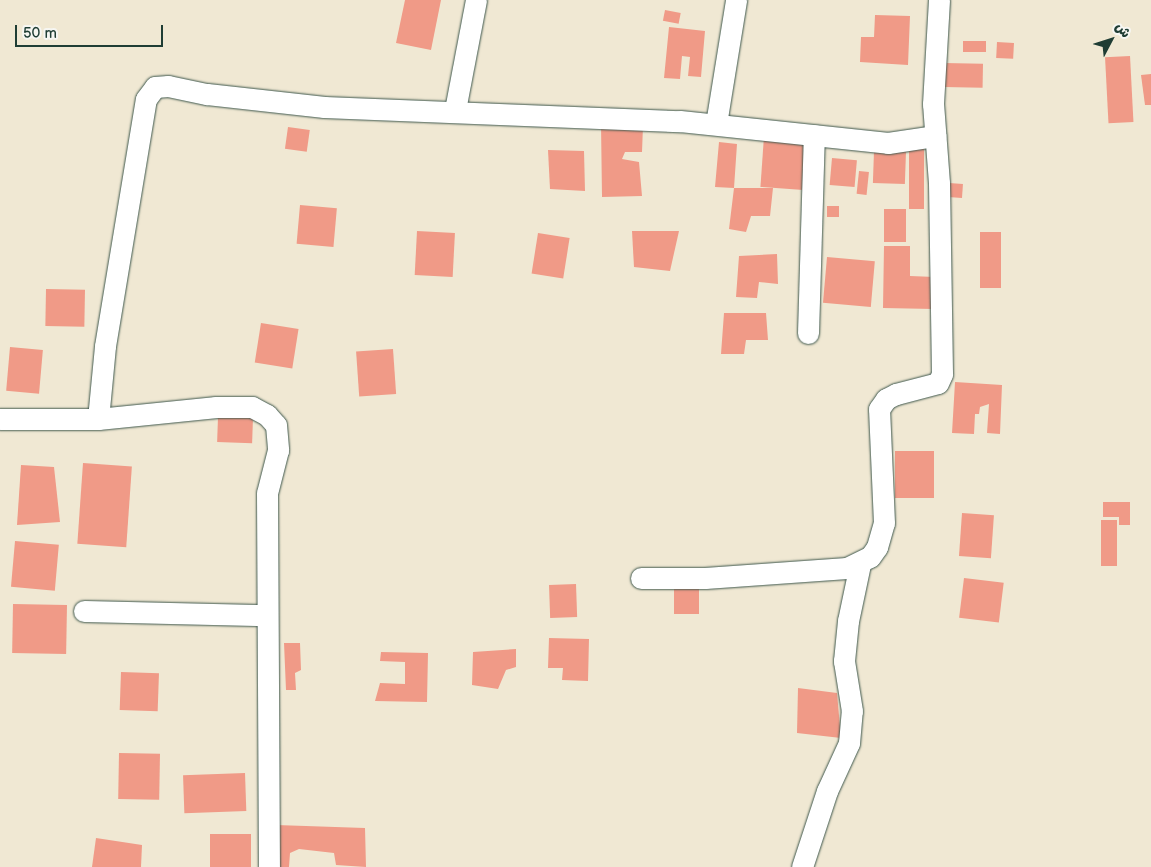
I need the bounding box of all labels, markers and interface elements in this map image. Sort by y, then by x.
scale bar [18,15,165,47]
north arrow [1086,15,1136,65]
text: ش [1111,19,1134,41]
text: 50 m [23,24,57,43]

